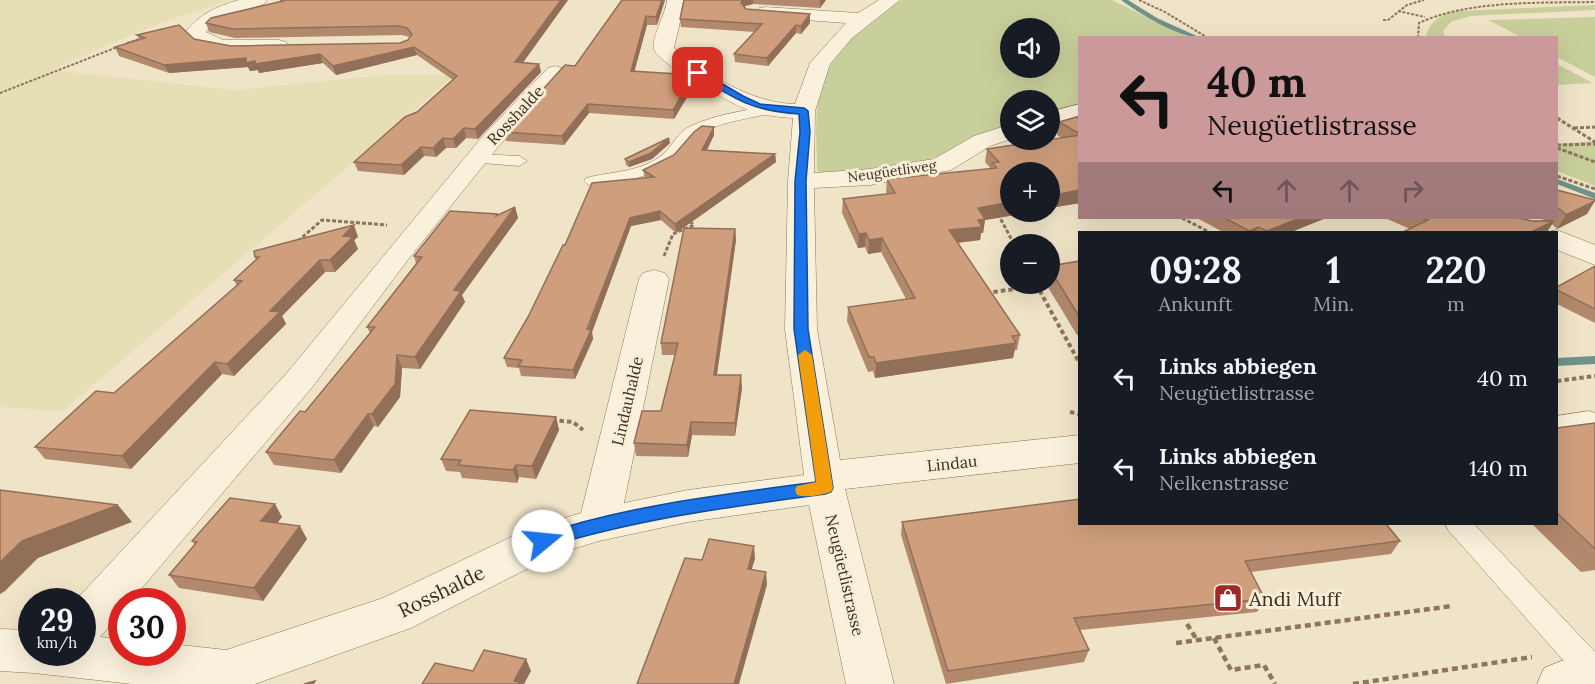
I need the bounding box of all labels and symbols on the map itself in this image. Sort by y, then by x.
pin [672,47,723,98]
street label: Rosshalde [482,81,548,149]
street label: Neugüetliweg [846,156,938,186]
street label: Lindauhalde [607,354,647,448]
street label: Lindau [926,450,979,476]
position arrow [511,509,575,573]
street label: Neugüetlistrasse [821,512,869,638]
street label: Rosshalde [394,559,488,623]
shop icon: Andi Muff [1212,582,1244,614]
place label: Andi Muff [1248,586,1342,611]
speed limit sign: 30 [108,588,186,666]

